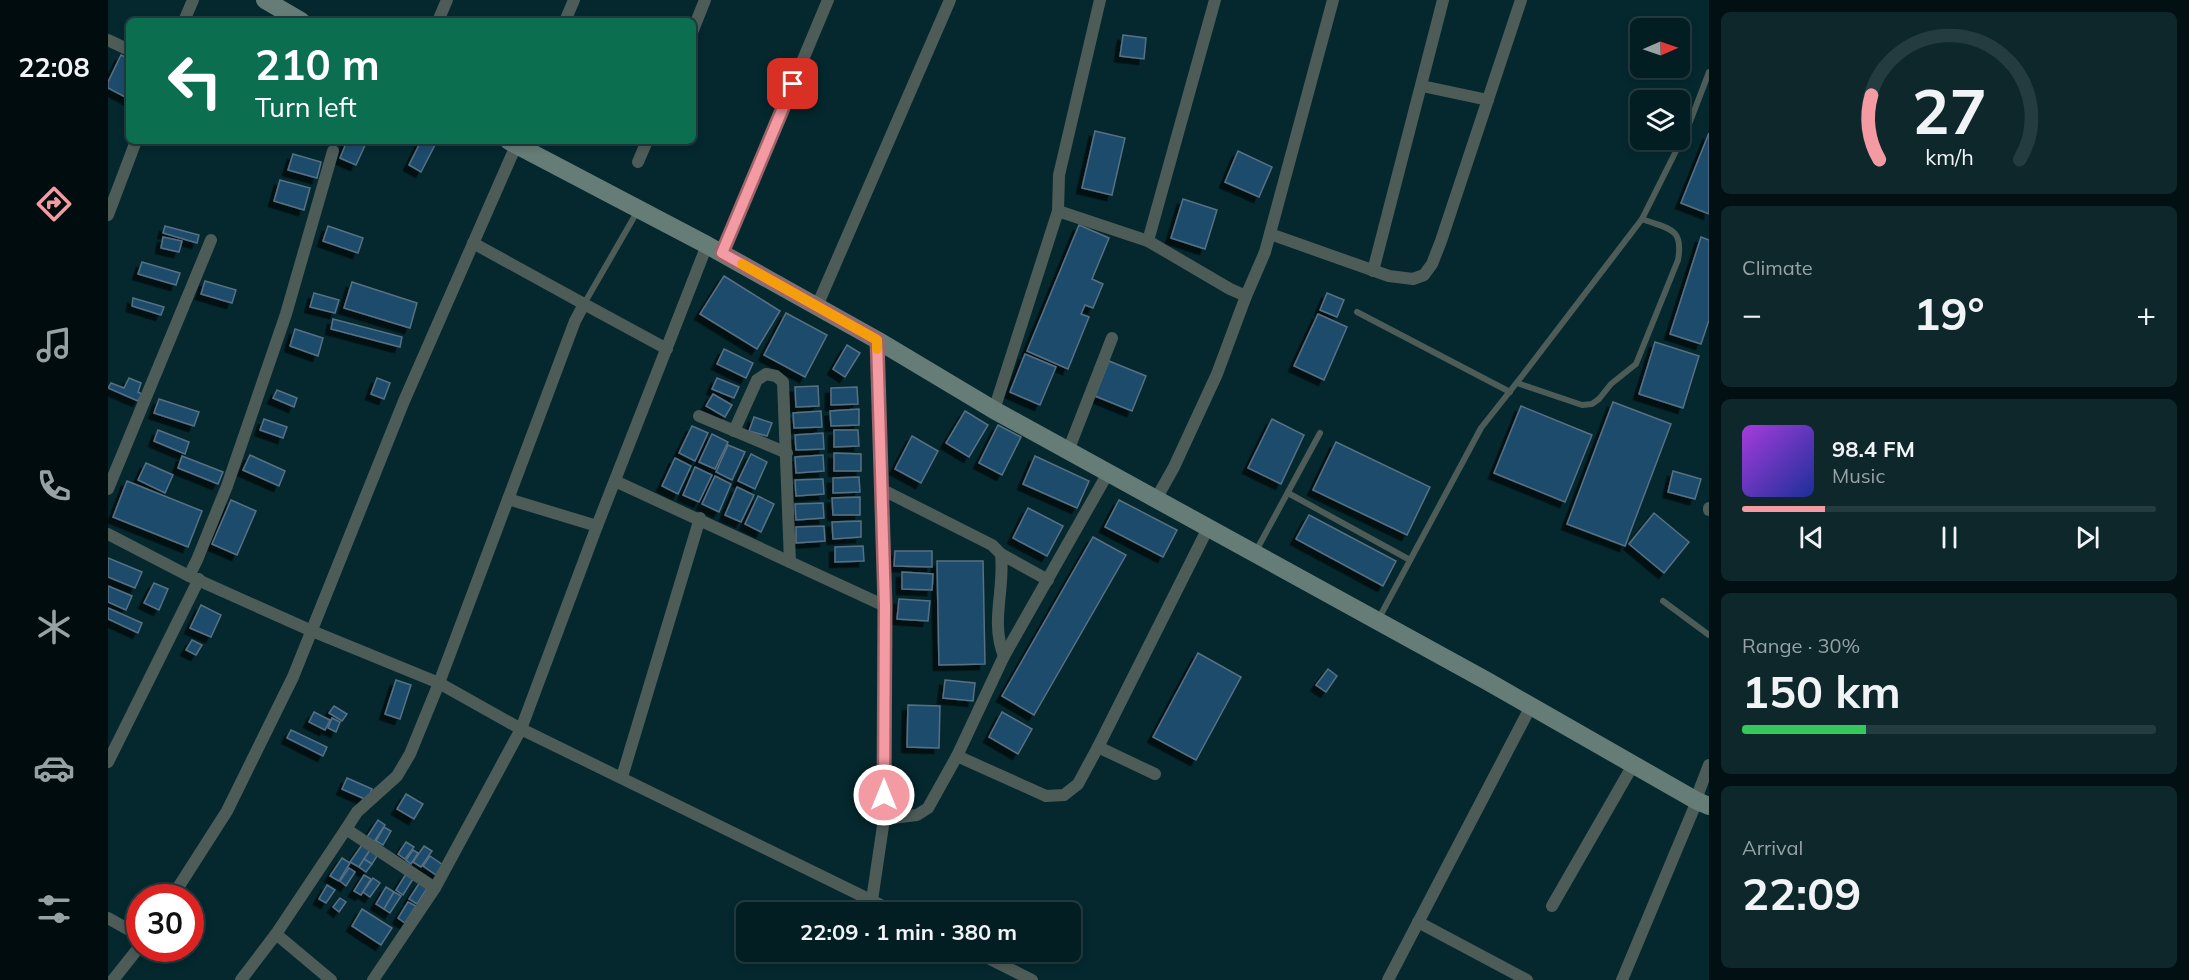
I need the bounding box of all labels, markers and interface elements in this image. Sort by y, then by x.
north arrow [1630,18,1690,78]
map controls [1630,18,1690,150]
text: 210 m [255,38,380,91]
icon: left [156,42,234,120]
text: 22:08 [18,50,90,84]
pin [767,58,818,109]
icon: arrive [776,67,809,100]
text: 27 [1912,71,1986,150]
text: Turn left [255,90,357,124]
button: layers [1630,90,1690,150]
text: km/h [1925,143,1973,170]
icon: directions [33,183,75,225]
text: Climate [1742,255,1813,280]
text: 19° [1913,285,1985,341]
text: − [1742,293,1762,334]
text: + [2136,293,2156,334]
icon: music [33,324,75,366]
text: 98.4 FM [1832,435,1915,463]
text: Music [1832,463,1885,488]
icon: phone [33,465,75,507]
icon: previous [1795,521,1828,554]
icon: pause [1933,521,1966,554]
icon: next [2071,521,2104,554]
icon: climate [33,606,75,648]
text: Range · 30% [1742,633,1860,658]
text: 150 km [1742,663,1901,719]
icon: car [33,747,75,789]
position arrow [852,763,916,827]
text: Arrival [1742,835,1803,860]
text: 22:09 [1742,865,1861,921]
speed limit sign: 30 [126,884,204,962]
icon: filters [33,888,75,930]
text: 22:09 · 1 min · 380 m [800,918,1017,946]

